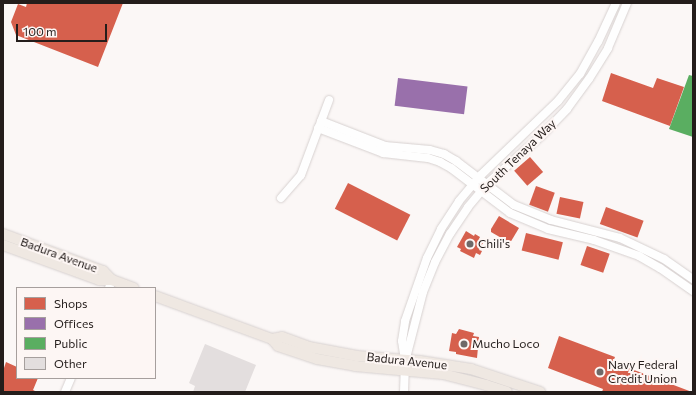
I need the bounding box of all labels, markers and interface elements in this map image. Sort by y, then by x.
scale bar [18,16,109,42]
text: 100 m [23,24,57,38]
street label: South Tenaya Way [477,116,559,196]
street label: Badura Avenue [19,234,99,276]
place label: Chili's [478,237,510,251]
marker: Chili's [465,239,475,249]
legend [16,287,156,379]
text: Shops [54,296,88,310]
text: Offices [54,316,94,330]
text: Public [54,336,87,350]
place label: Mucho Loco [472,337,540,351]
marker: Mucho Loco [459,339,469,349]
street label: Badura Avenue [366,350,448,372]
text: Other [54,356,87,370]
place label: Navy Federal Credit Union [608,358,678,386]
marker: Navy Federal Credit Union [595,367,605,377]

